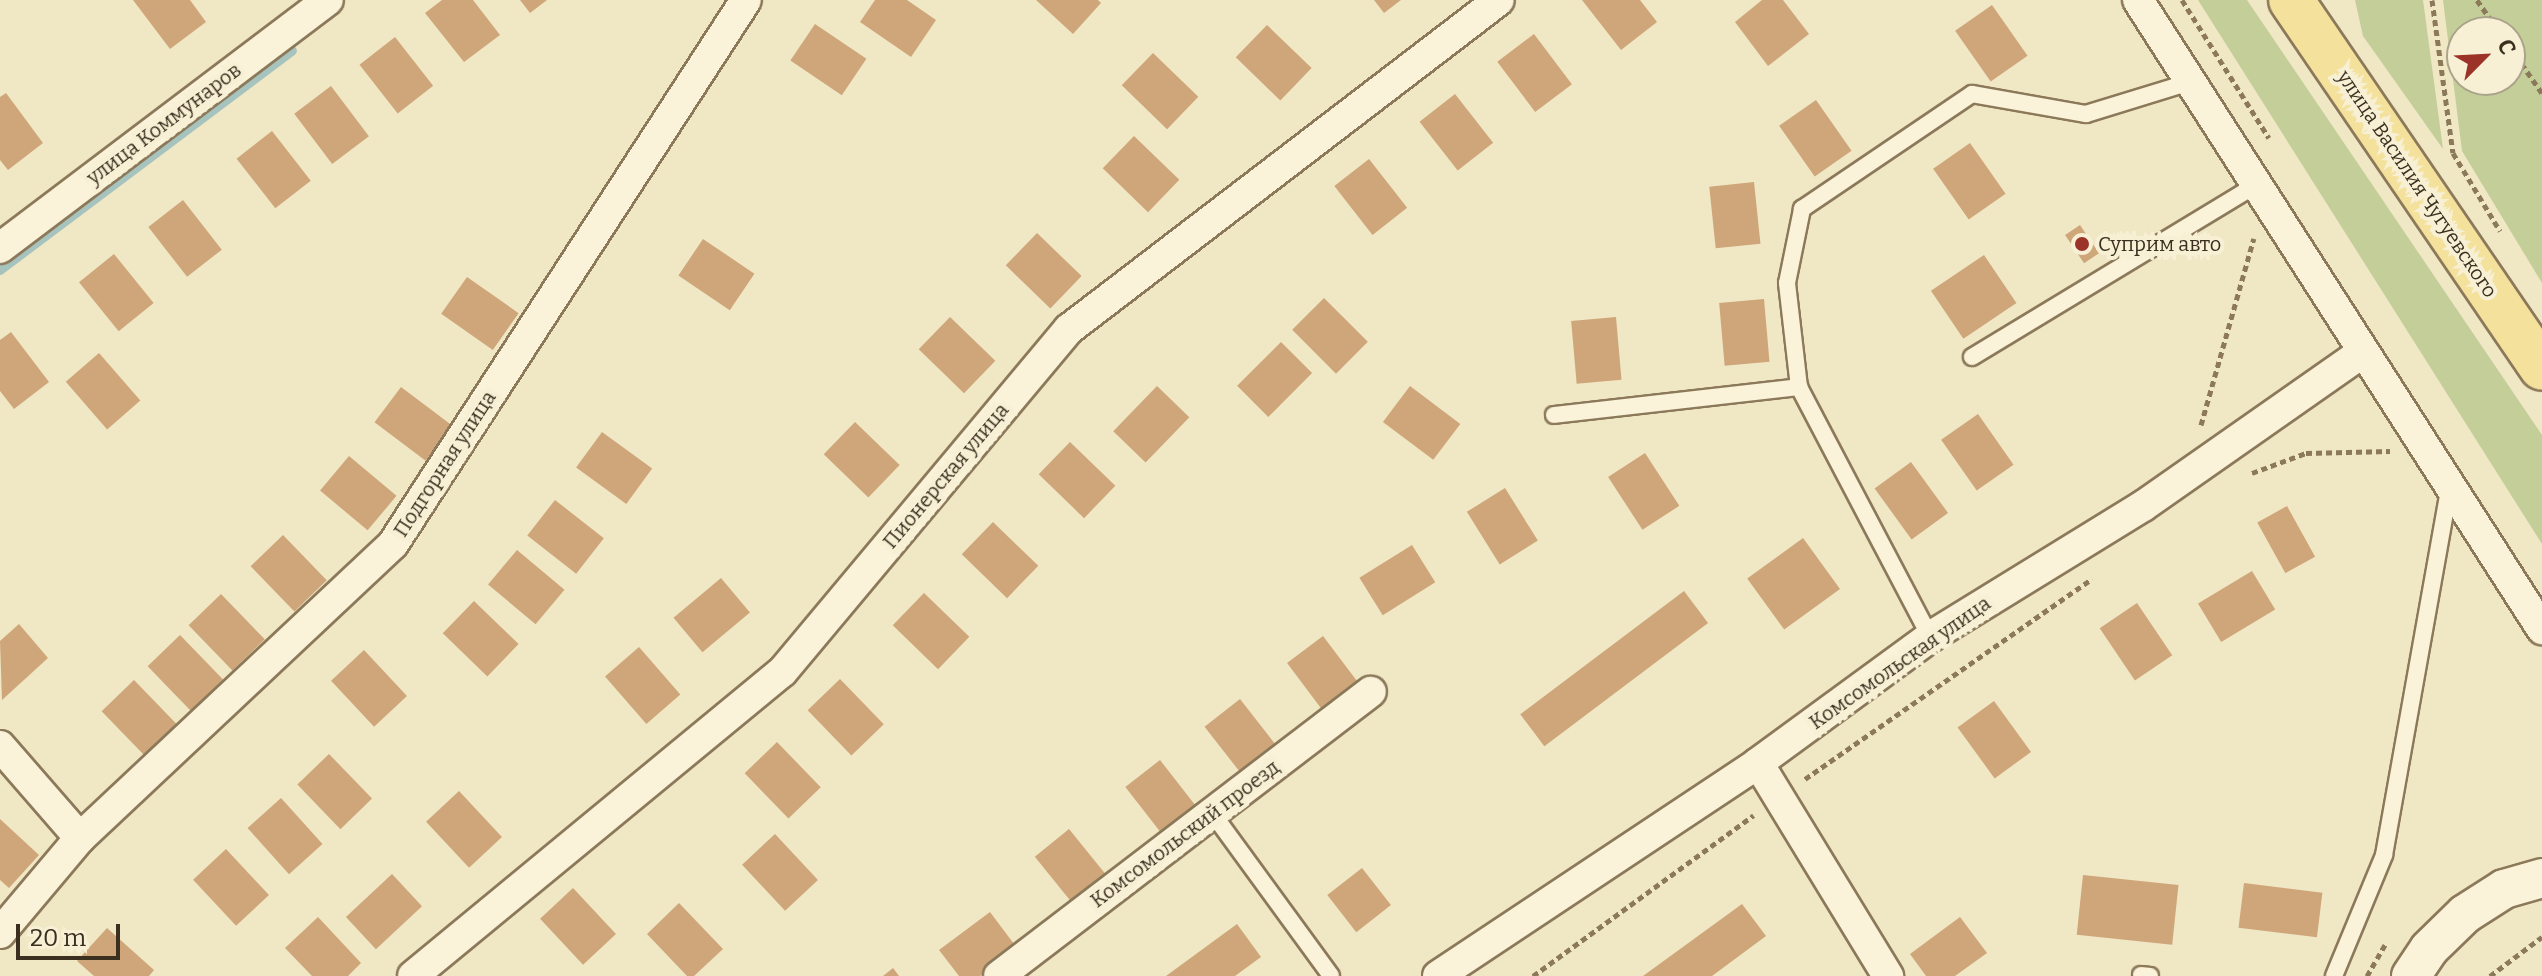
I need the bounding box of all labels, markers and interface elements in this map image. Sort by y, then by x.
north arrow [2446,16,2526,96]
text: С [2491,35,2522,59]
street label: улица Коммунаров [82,58,246,190]
street label: улица Василия Чугуевского [2332,66,2502,302]
place label: Суприм авто [2098,232,2221,256]
marker: Суприм авто [2073,235,2091,253]
street label: Подгорная улица [389,386,501,542]
street label: Пионерская улица [878,398,1014,554]
street label: Комсомольская улица [1805,591,1995,735]
street label: Комсомольский проезд [1086,755,1284,913]
scale bar [20,908,124,958]
text: 20 m [30,924,86,952]

